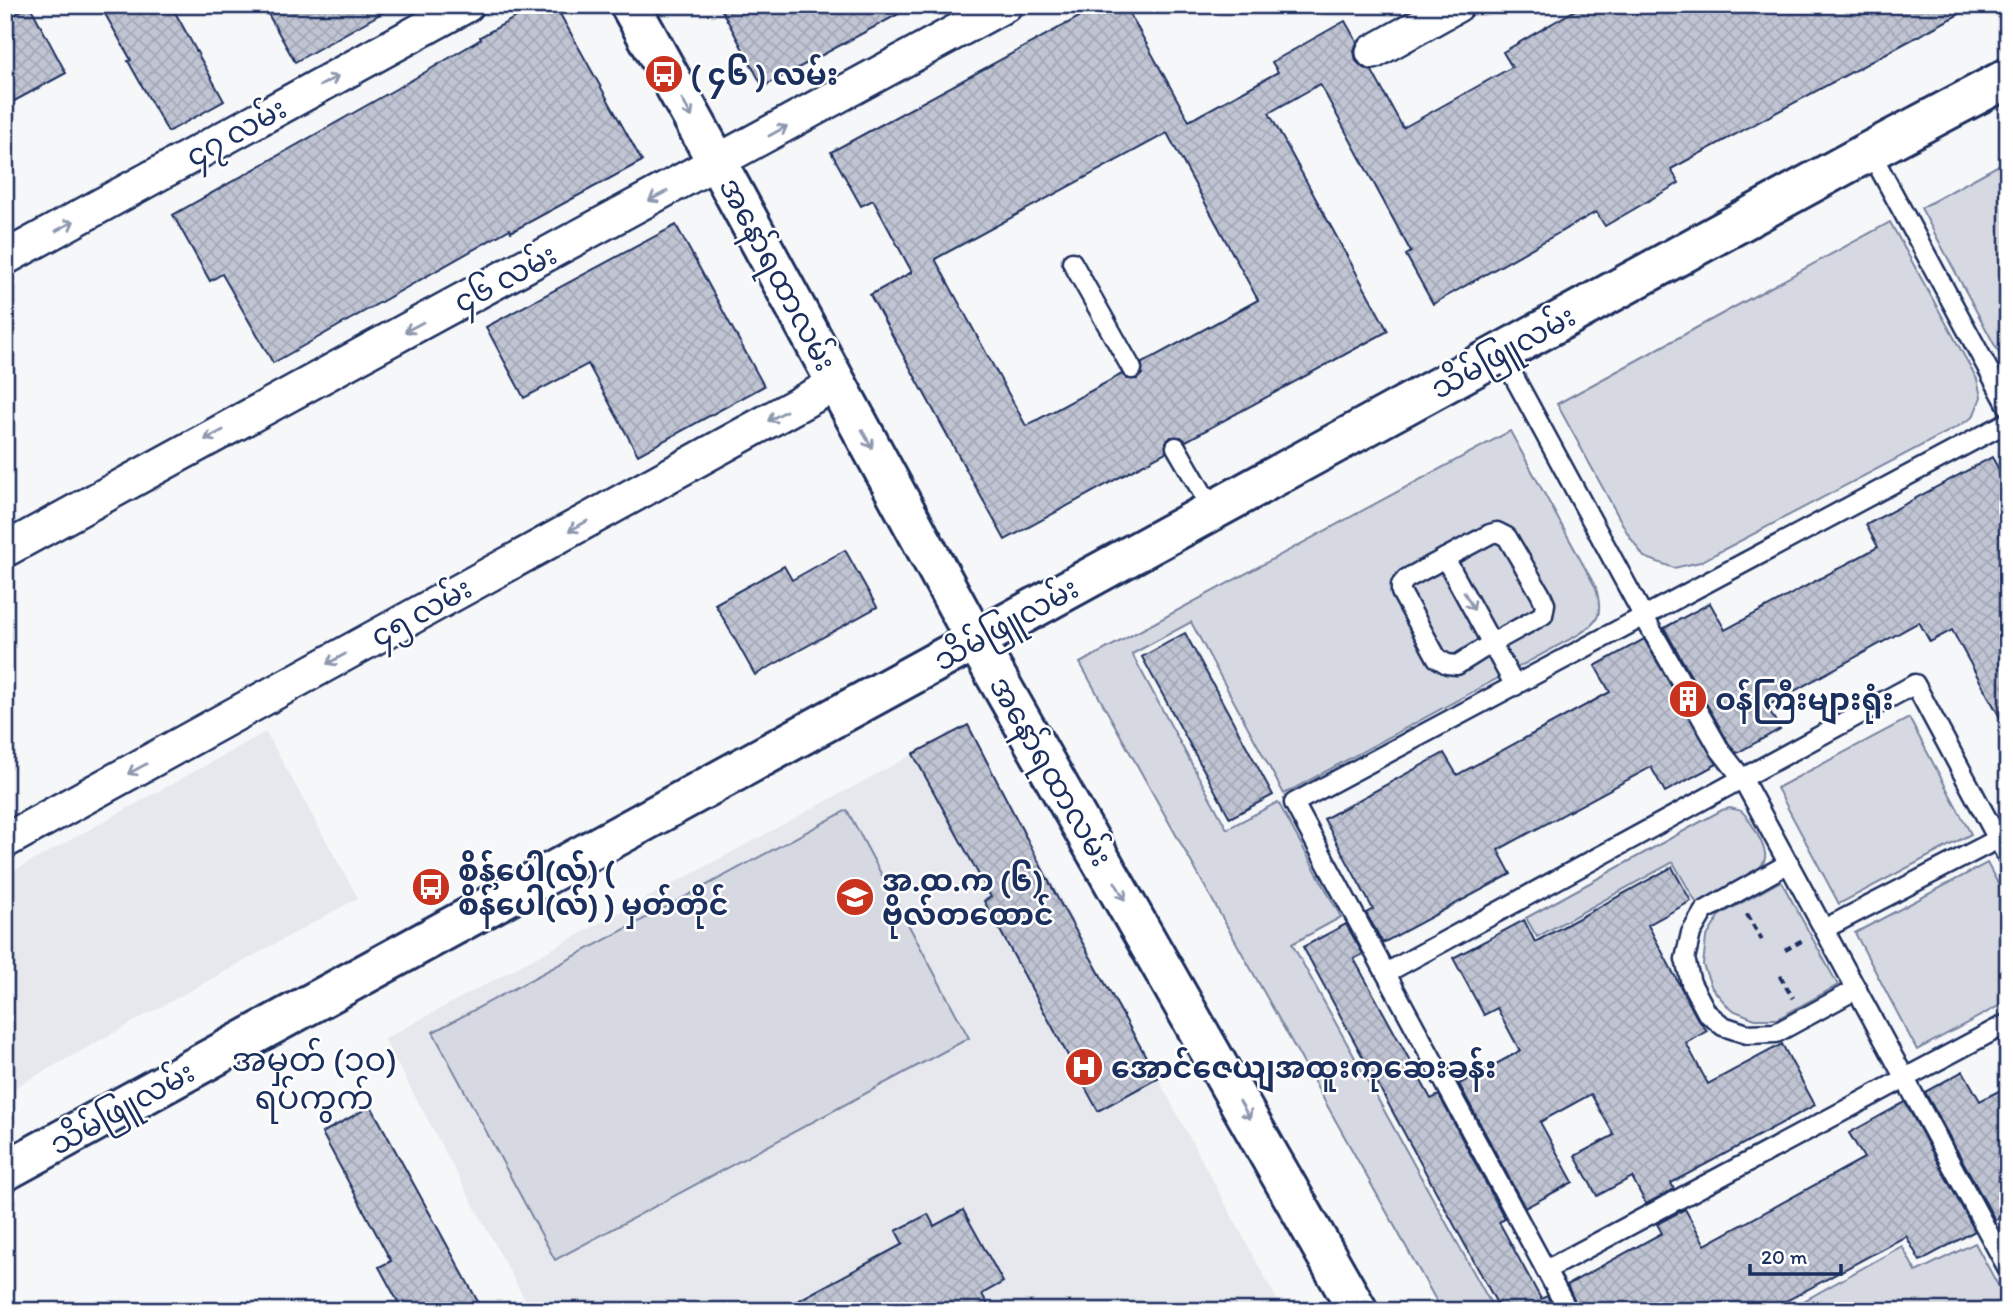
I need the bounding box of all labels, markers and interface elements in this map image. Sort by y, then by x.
bus stop icon: ( ၄၆ ) လမ်း [643,53,685,95]
place label: ( ၄၆ ) လမ်း [691,53,838,99]
one-way arrow [318,74,339,87]
street label: ၄၇ လမ်း [178,87,296,181]
one-way arrow [680,97,694,117]
one-way arrow [767,124,788,137]
street label: အနော်ရထာလမ်း [705,169,847,380]
one-way arrow [648,190,669,203]
one-way arrow [54,219,75,232]
street label: ၄၆ လမ်း [446,233,566,327]
street label: သိမ်ဖြူလမ်း [1423,295,1585,413]
one-way arrow [405,320,425,334]
one-way arrow [768,409,788,423]
one-way arrow [861,428,874,449]
one-way arrow [204,429,225,442]
one-way arrow [568,520,589,533]
street label: ၄၅ လမ်း [362,567,481,661]
street label: သိမ်ဖြူလမ်း [926,567,1088,685]
one-way arrow [1462,590,1476,610]
one-way arrow [326,653,347,666]
street label: အနော်ရထာလမ်း [975,668,1123,876]
building icon: ဝန်ကြီးများရုံး [1667,678,1709,720]
place label: ဝန်ကြီးများရုံး [1715,679,1894,725]
one-way arrow [127,762,147,776]
place label: စိန့်ပေါ(လ်) ( စိန်ပေါ(လ်) ) မှတ်တိုင် [458,850,729,929]
place label: အ.ထ.က (၆) ဗိုလ်တထောင် [882,859,1054,939]
bus stop icon: စိန့်ပေါ(လ်) ( စိန်ပေါ(လ်) ) မှတ်တိုင် [410,866,452,908]
school or university icon: အ.ထ.က (၆) ဗိုလ်တထောင် [834,876,876,918]
one-way arrow [1113,881,1127,901]
district label: အမှတ် (၁၀) ရပ်ကွက် [231,1037,397,1124]
hospital icon: အောင်ဇေယျအထူးကုဆေးခန်း [1063,1046,1105,1088]
place label: အောင်ဇေယျအထူးကုဆေးခန်း [1111,1047,1497,1093]
street label: သိမ်ဖြူလမ်း [42,1051,204,1169]
one-way arrow [1239,1099,1252,1120]
scale bar [1750,1232,1842,1276]
text: 20 m [1761,1244,1808,1269]

